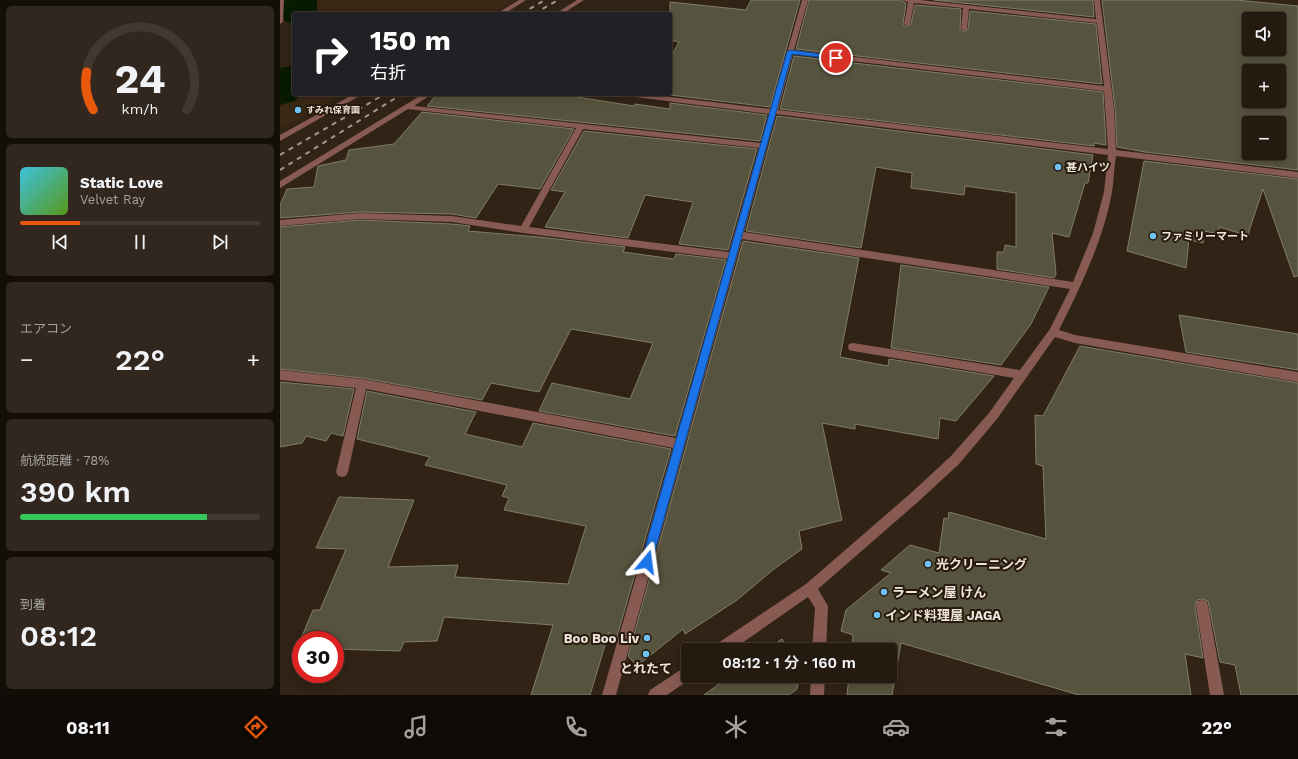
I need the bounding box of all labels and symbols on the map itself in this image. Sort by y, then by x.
pin [819,41,853,75]
marker: すみれ保育園 [293,105,303,115]
place label: すみれ保育園 [306,105,360,115]
place label: 甚ハイツ [1066,161,1110,174]
marker: 甚ハイツ [1053,162,1063,172]
place label: ファミリーマート [1161,230,1249,243]
marker: ファミリーマート [1148,231,1158,241]
position arrow [626,541,668,583]
place label: 光クリーニング [936,557,1027,572]
marker: 光クリーニング [923,559,933,569]
place label: ラーメン屋 けん [892,585,986,600]
marker: ラーメン屋 けん [879,587,889,597]
place label: インド料理屋 JAGA [885,608,1001,623]
marker: インド料理屋 JAGA [872,610,882,620]
speed limit sign: 30 [292,631,344,683]
place label: Boo Boo Liv [564,631,640,646]
marker: Boo Boo Liv [642,633,652,643]
marker: とれたて [641,649,651,659]
place label: とれたて [620,661,672,676]

